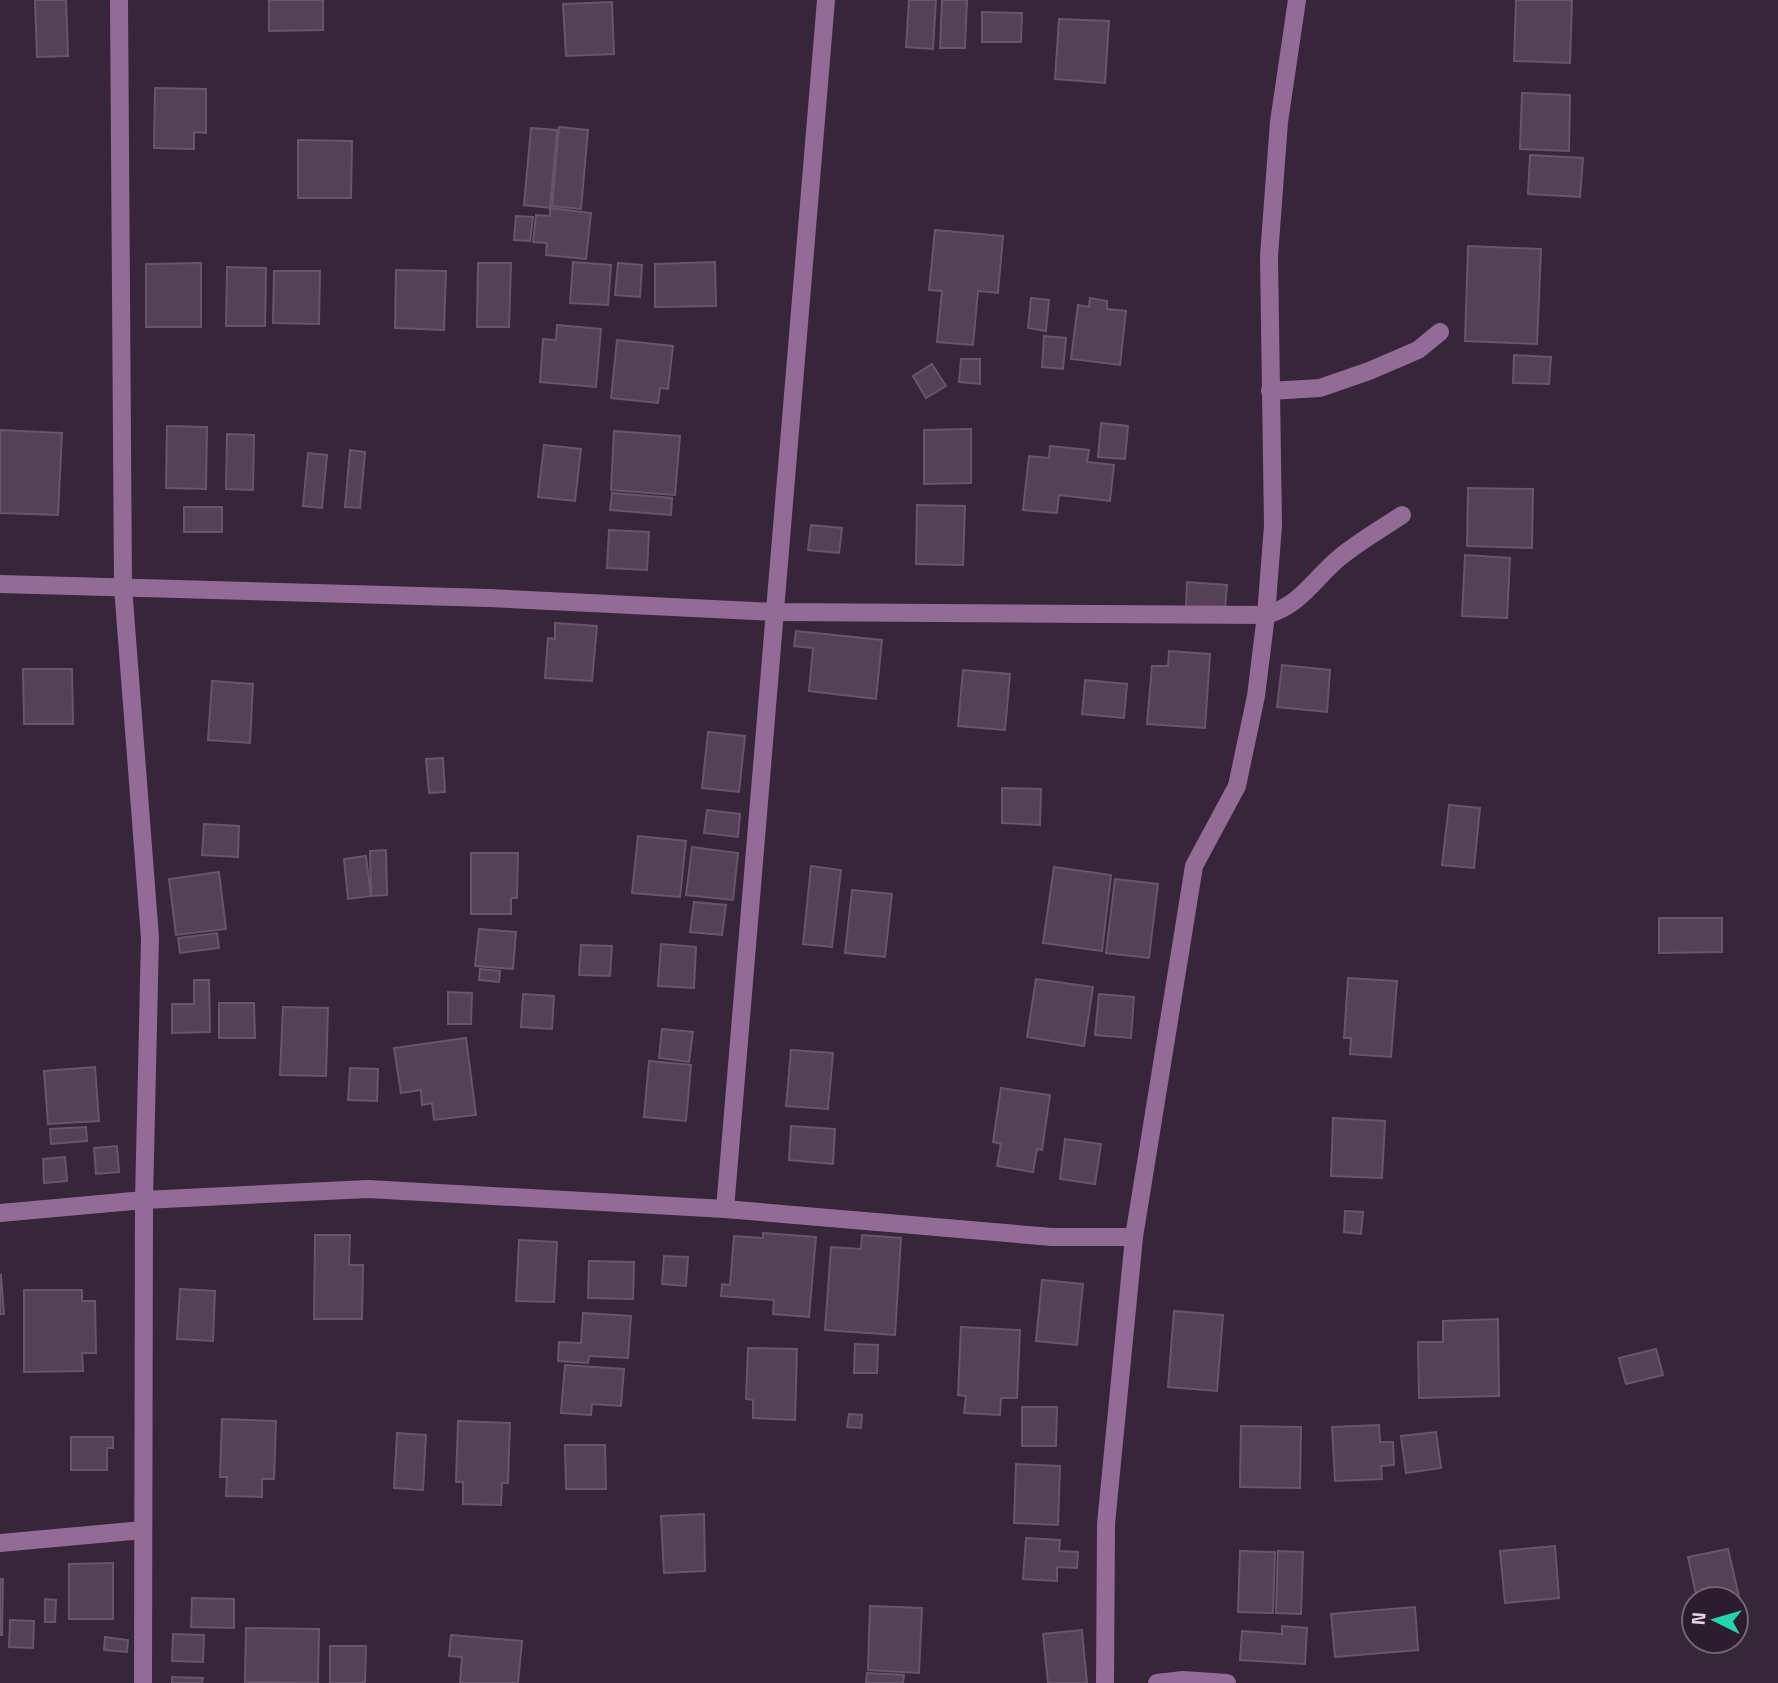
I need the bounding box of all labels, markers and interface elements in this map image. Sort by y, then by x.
north arrow [1680,1585,1750,1655]
text: N [1683,1611,1713,1626]

